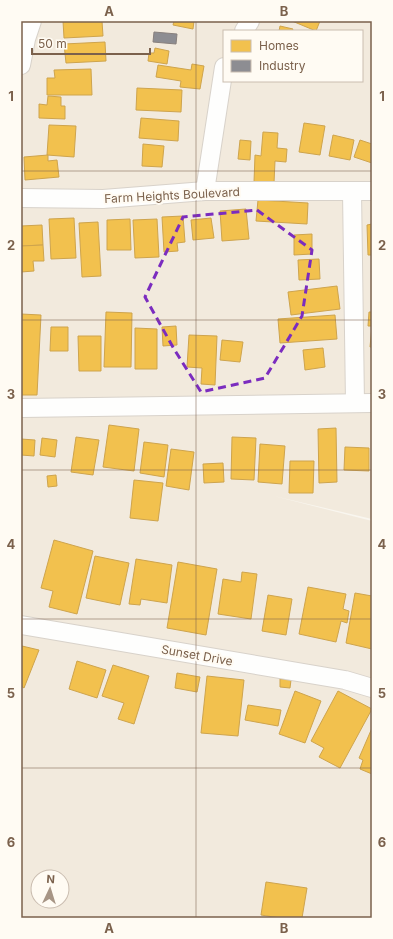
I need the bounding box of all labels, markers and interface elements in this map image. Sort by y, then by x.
text: A [104,3,114,19]
text: B [280,3,289,19]
scale bar [32,30,150,56]
legend [223,30,363,82]
text: 50 m [38,36,67,51]
text: Homes [259,38,299,53]
text: Industry [259,58,306,73]
text: 1 [8,88,14,104]
text: 1 [379,88,385,104]
street label: Farm Heights Boulevard [104,184,240,206]
text: 2 [7,237,15,253]
text: 2 [378,237,386,253]
text: 3 [7,386,15,402]
text: 3 [378,386,386,402]
text: 4 [7,536,16,552]
text: 4 [378,536,387,552]
street label: Sunset Drive [160,641,234,669]
text: 5 [7,685,15,701]
text: 5 [378,685,386,701]
text: 6 [7,834,15,850]
text: 6 [378,834,386,850]
north arrow [30,869,70,909]
text: N [46,872,55,886]
text: A [104,920,114,936]
text: B [280,920,289,936]

